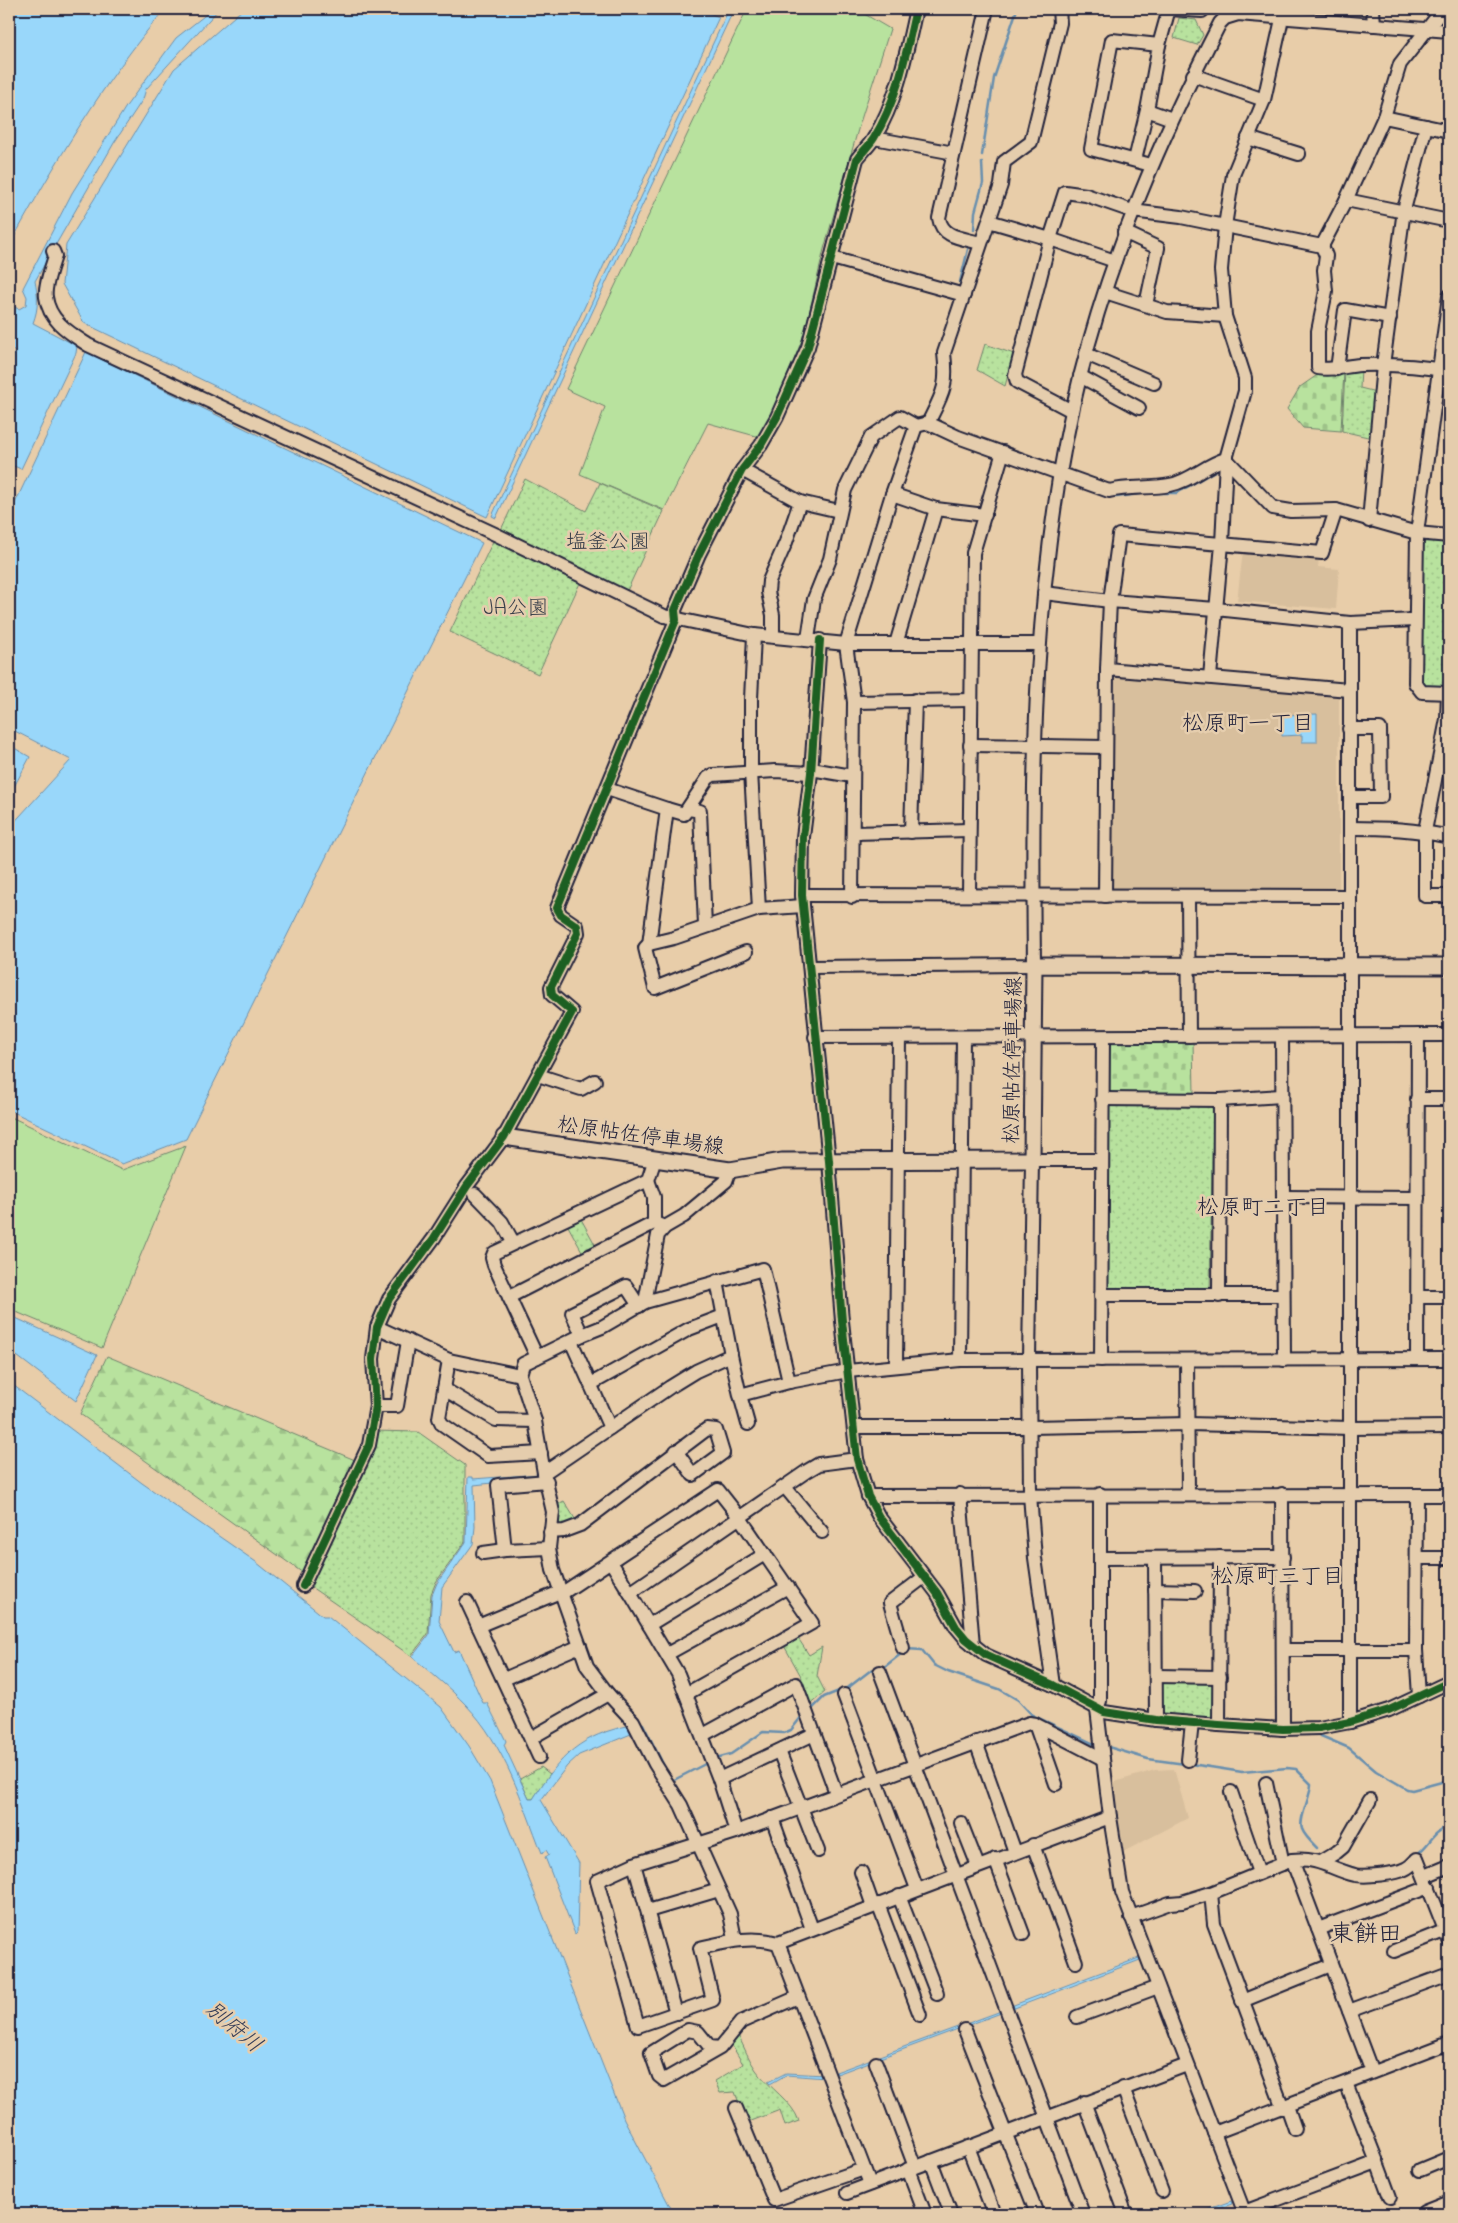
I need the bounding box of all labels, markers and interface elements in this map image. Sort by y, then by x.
park label: 塩釜公園 [566,528,650,558]
park label: JA公園 [483,594,549,624]
district label: 松原町一丁目 [1182,709,1314,741]
street label: 松原帖佐停車場線 [998,976,1030,1144]
street label: 松原帖佐停車場線 [555,1110,726,1164]
district label: 松原町二丁目 [1197,1193,1329,1225]
district label: 松原町三丁目 [1212,1562,1344,1594]
district label: 東餅田 [1330,1918,1402,1953]
water label: 別府川 [198,1995,269,2062]

